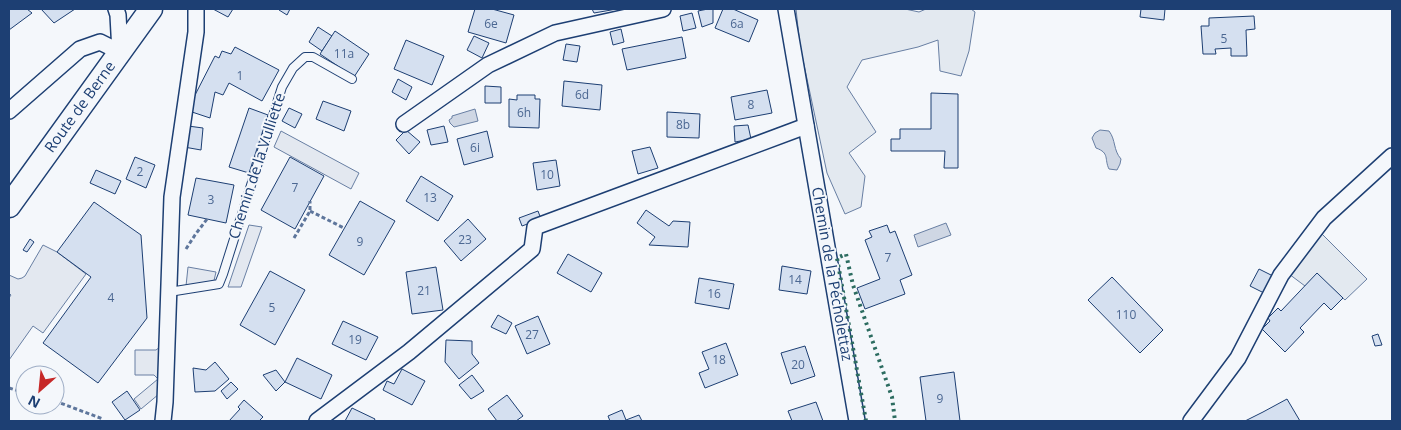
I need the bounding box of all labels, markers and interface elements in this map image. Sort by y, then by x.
house number: 6e [484,15,498,32]
house number: 6a [730,15,744,32]
house number: 5 [1221,30,1228,47]
house number: 11a [334,45,354,62]
street label: Route de Berne [39,57,119,156]
house number: 1 [237,67,243,84]
house number: 6d [575,86,589,103]
street label: Chemin de la Vulliette [223,90,289,241]
house number: 8 [748,96,755,113]
house number: 6h [517,104,531,121]
house number: 8b [676,116,690,133]
house number: 6i [470,139,480,156]
house number: 2 [137,163,144,180]
house number: 10 [540,166,554,183]
house number: 7 [292,179,299,196]
street label: Chemin de la Pécholettaz [808,185,858,362]
house number: 13 [423,189,437,206]
house number: 3 [208,191,215,208]
house number: 23 [458,231,472,248]
house number: 9 [357,233,364,250]
house number: 7 [885,249,892,266]
house number: 14 [788,271,802,288]
house number: 21 [417,282,431,299]
house number: 16 [707,285,721,302]
house number: 4 [108,289,115,306]
house number: 5 [269,299,276,316]
house number: 110 [1116,306,1136,323]
house number: 27 [525,326,539,343]
house number: 19 [348,331,362,348]
house number: 18 [712,351,726,368]
house number: 20 [791,356,805,373]
north arrow [15,365,65,415]
house number: 9 [937,390,944,407]
text: N [24,391,43,413]

